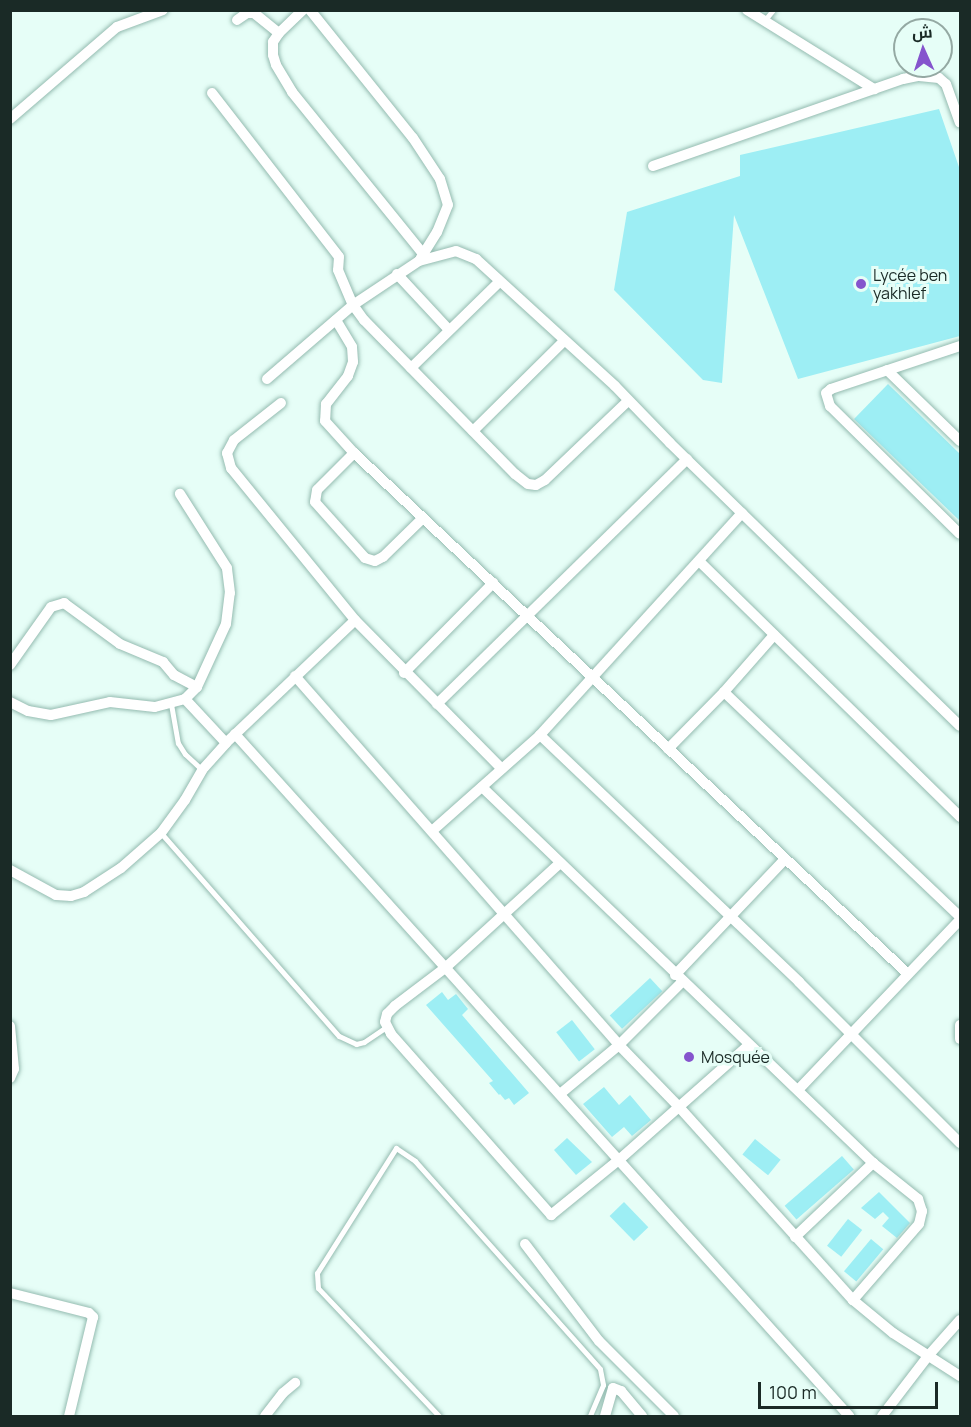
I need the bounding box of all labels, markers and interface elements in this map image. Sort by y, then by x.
north arrow [893,18,953,78]
text: ش [911,20,933,44]
place label: Lycée ben yakhlef [873,265,947,303]
marker: Lycée ben yakhlef [854,277,868,291]
place label: Mosquée [701,1047,770,1067]
marker: Mosquée [682,1050,696,1064]
scale bar [761,1370,941,1408]
text: 100 m [769,1380,817,1404]

